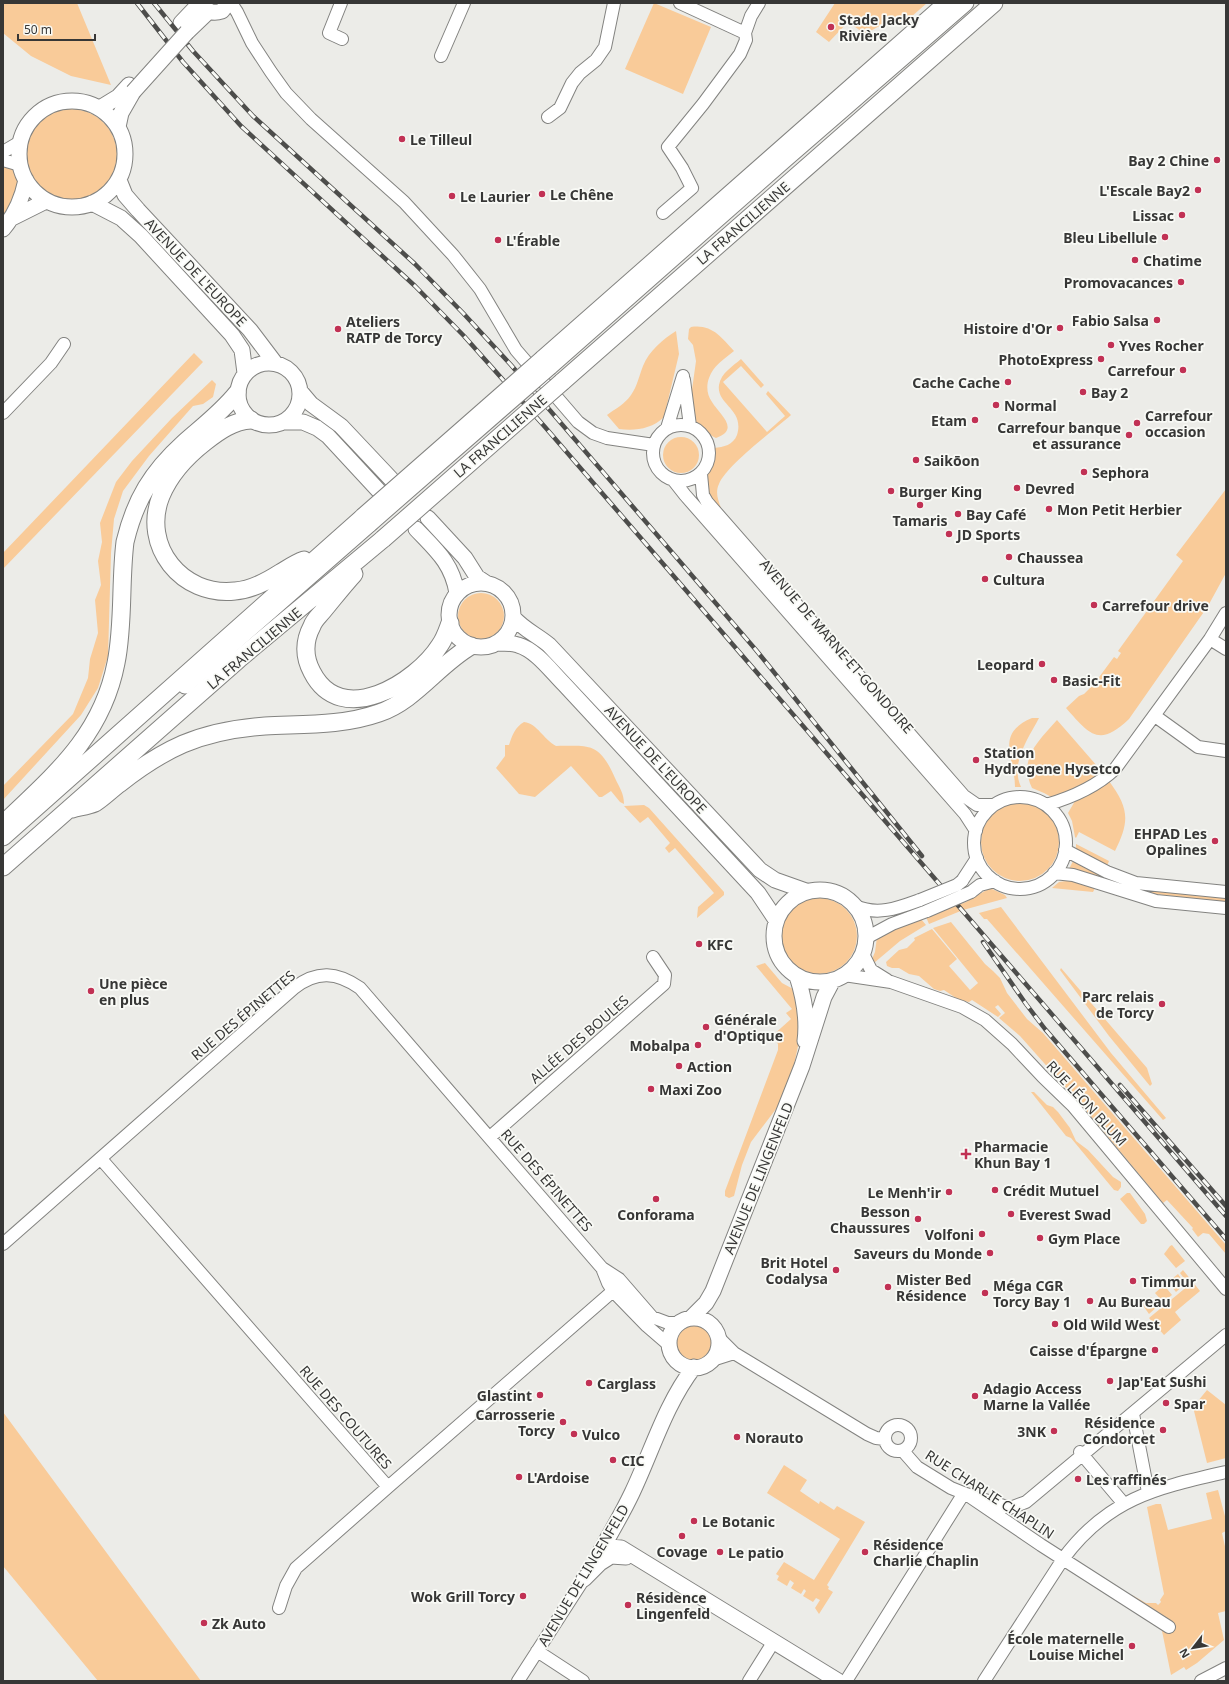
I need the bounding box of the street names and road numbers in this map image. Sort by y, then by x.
street label: LA FRANCILIENNE [692,177,794,269]
street label: AVENUE DE L'EUROPE [141,214,251,330]
street label: LA FRANCILIENNE [449,390,551,482]
street label: AVENUE DE MARNE-ET-GONDOIRE [756,555,918,737]
street label: LA FRANCILIENNE [203,603,305,693]
street label: AVENUE DE L'EUROPE [601,701,711,817]
street label: RUE DES ÉPINETTES [187,966,299,1064]
street label: ALLÉE DES BOULES [526,991,633,1087]
street label: RUE LÉON BLUM [1043,1056,1131,1150]
street label: AVENUE DE LINGENFELD [719,1099,797,1257]
street label: RUE DES ÉPINETTES [497,1125,597,1236]
street label: RUE DES COUTURES [296,1361,397,1473]
street label: RUE CHARLIE CHAPLIN [922,1445,1058,1543]
street label: AVENUE DE LINGENFELD [533,1500,633,1650]

